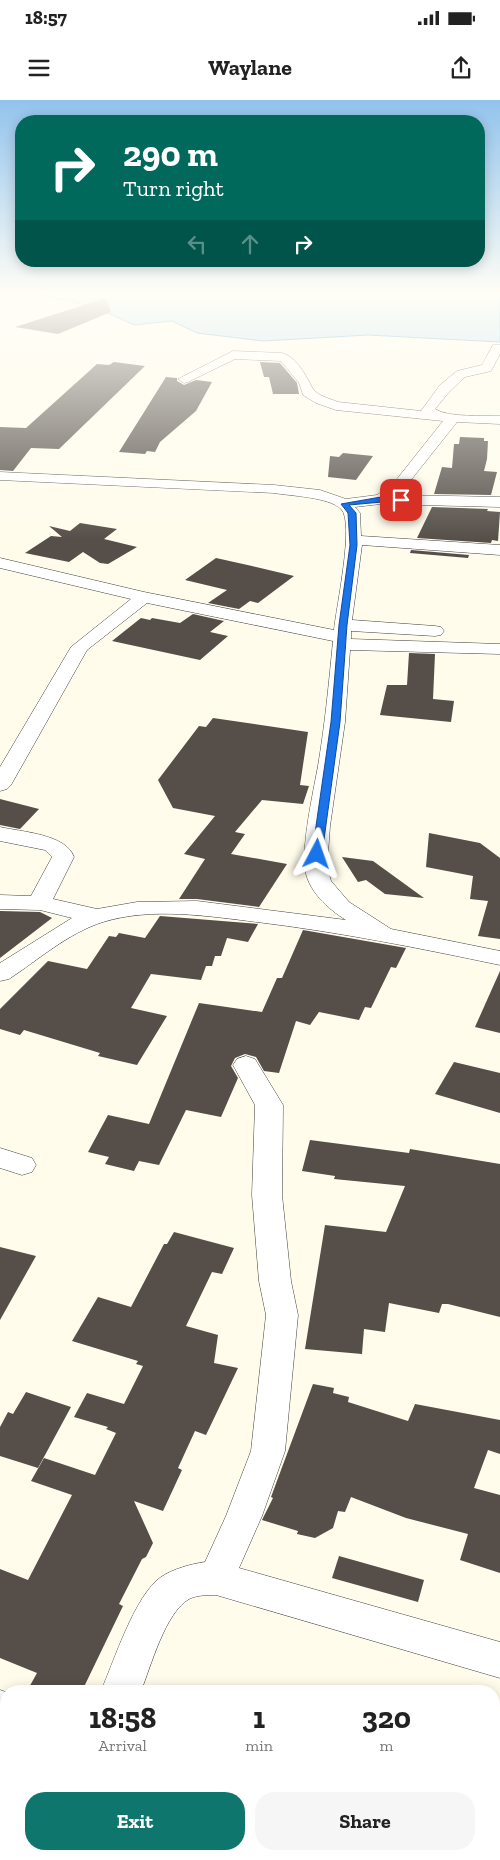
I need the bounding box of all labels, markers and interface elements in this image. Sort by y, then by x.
text: 18:57 [25,6,67,29]
icon: menu [25,54,53,82]
text: Waylane [208,54,292,81]
icon: share [447,54,475,82]
text: 290 m [123,133,218,175]
icon: right [40,135,105,200]
text: Turn right [123,175,224,202]
icon: left [183,230,211,258]
icon: ahead [236,230,264,258]
icon: right [289,230,317,258]
pin [380,479,422,521]
icon: arrive [387,486,415,514]
position arrow [290,827,342,879]
text: 18:58 [89,1700,156,1736]
text: 1 [253,1700,265,1736]
text: 320 [362,1700,411,1736]
text: Arrival [99,1736,147,1755]
text: min [245,1736,273,1755]
text: m [379,1736,393,1755]
button: Exit [25,1792,245,1850]
button: Share [255,1792,475,1850]

